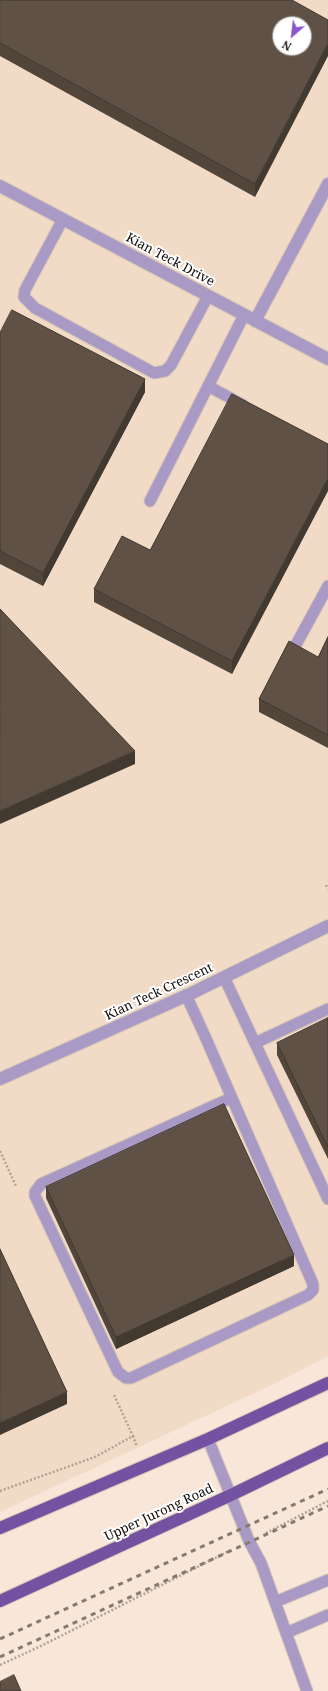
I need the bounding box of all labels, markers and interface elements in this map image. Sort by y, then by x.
north arrow [272,16,312,56]
text: N [279,37,294,55]
street label: Kian Teck Drive [123,230,217,290]
street label: Kian Teck Crescent [103,960,215,1024]
street label: Upper Jurong Road [102,1481,216,1545]

